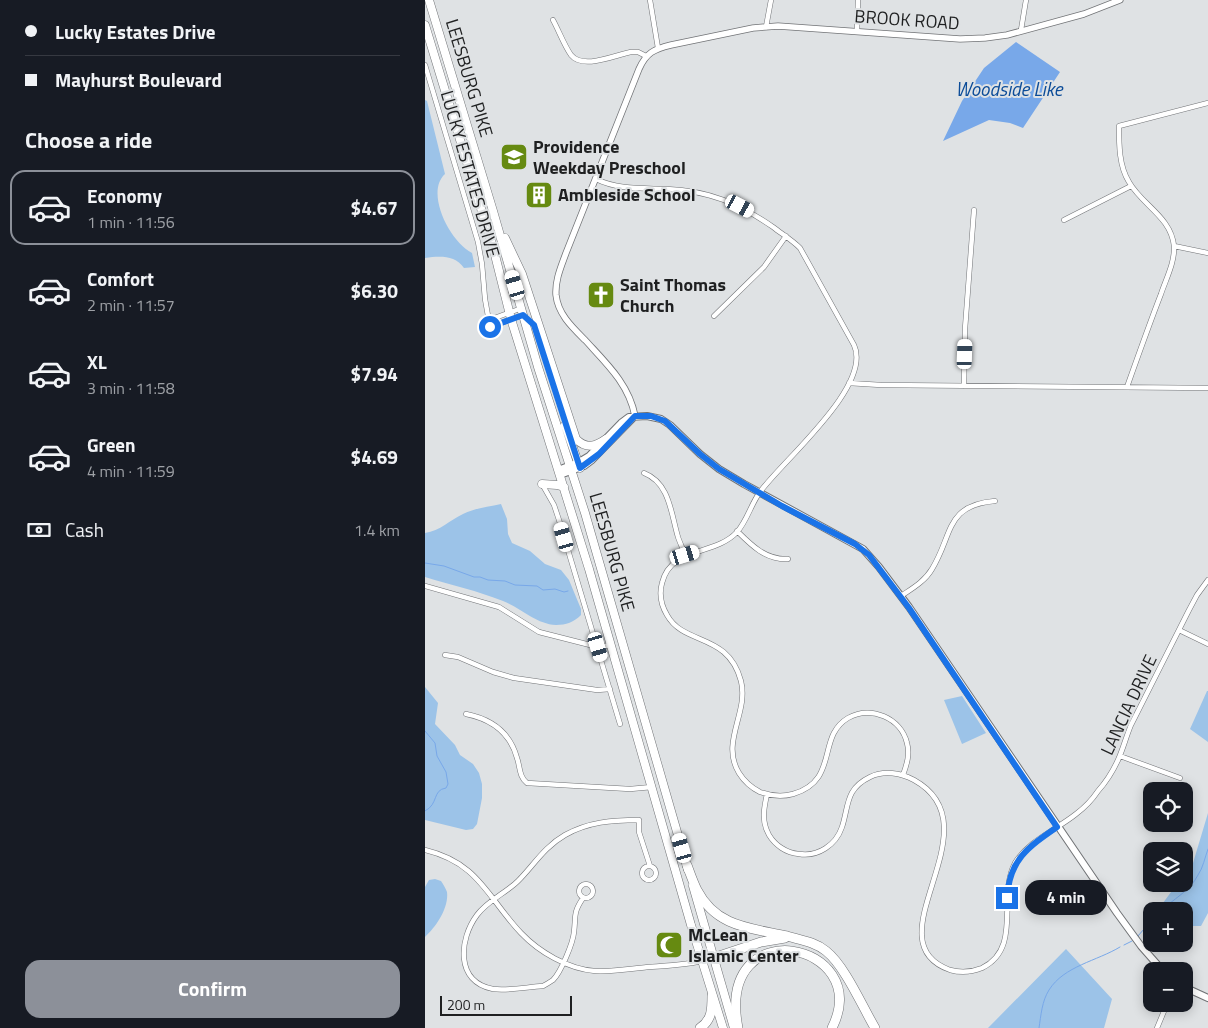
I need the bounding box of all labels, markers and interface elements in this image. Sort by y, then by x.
street label: BROOK ROAD [854,2,960,37]
street label: LEESBURG PIKE [439,15,500,140]
text: Lucky Estates Drive [55,17,215,46]
text: Mayhurst Boulevard [55,65,222,94]
water label: Woodside Like [955,74,1064,103]
street label: LUCKY ESTATES DRIVE [434,87,507,261]
text: Choose a ride [25,123,152,157]
place label: Providence Weekday Preschool [533,133,686,181]
school or university icon: Providence Weekday Preschool [499,142,529,172]
building icon: Ambleside School [524,180,554,210]
text: Economy [87,181,162,210]
place label: Ambleside School [558,181,696,208]
icon: car [27,185,72,230]
car [723,192,756,220]
text: $4.67 [351,193,398,222]
text: 1 min · 11:56 [87,210,175,234]
text: Comfort [87,264,154,293]
icon: car [27,268,72,313]
car [503,268,526,302]
place label: Saint Thomas Church [620,271,726,319]
text: $6.30 [351,276,398,305]
church icon: Saint Thomas Church [586,280,616,310]
text: 2 min · 11:57 [87,293,175,317]
route start [479,316,501,338]
car [956,339,973,369]
text: XL [87,347,107,376]
icon: car [27,351,72,396]
text: $7.94 [351,359,398,388]
text: 3 min · 11:58 [87,376,175,400]
text: Green [87,430,136,459]
icon: car [27,434,72,479]
text: $4.69 [351,442,398,471]
text: 4 min · 11:59 [87,459,175,483]
street label: LEESBURG PIKE [583,489,642,614]
text: Cash [65,515,104,544]
icon: cash [25,516,53,544]
text: 1.4 km [354,518,400,542]
car [552,521,575,553]
car [668,543,701,567]
car [586,630,609,664]
street label: LANCIA DRIVE [1093,650,1164,759]
map controls [1143,782,1193,1012]
button: locate [1143,782,1193,832]
car [670,832,693,864]
button: layers [1143,842,1193,892]
callout: 4 min [1025,880,1107,916]
text: 4 min [1047,885,1085,909]
route end [996,887,1018,909]
button: + [1143,902,1193,952]
place label: McLean Islamic Center [688,921,799,969]
mosque icon: McLean Islamic Center [654,930,684,960]
button: Confirm [25,960,400,1018]
button: − [1143,962,1193,1012]
scale bar [440,993,573,1016]
text: 200 m [447,994,485,1015]

